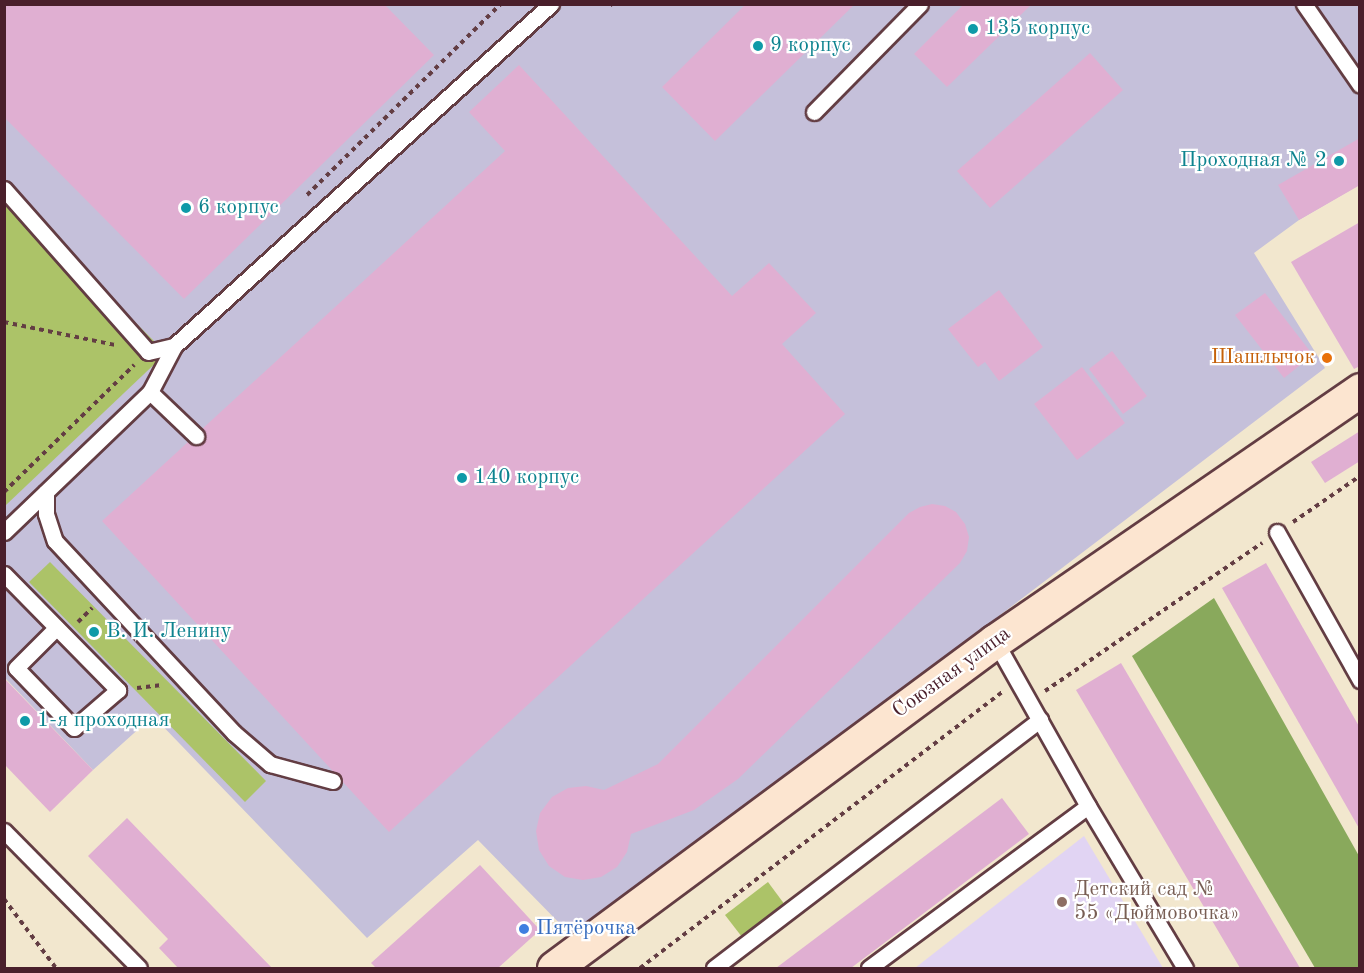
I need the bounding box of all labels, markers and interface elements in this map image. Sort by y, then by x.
place label: 135 корпус [985,16,1090,42]
marker: 135 корпус [966,22,980,36]
place label: 9 корпус [770,33,851,59]
marker: 9 корпус [751,39,765,53]
place label: Проходная № 2 [1180,148,1327,174]
marker: Проходная № 2 [1332,154,1346,168]
place label: 6 корпус [198,195,279,221]
marker: 6 корпус [179,201,193,215]
place label: Шашлычок [1211,345,1315,371]
marker: Шашлычок [1320,351,1334,365]
place label: 140 корпус [474,465,579,491]
marker: 140 корпус [455,471,469,485]
place label: В. И. Ленину [106,619,232,645]
street label: Союзная улица [888,622,1016,724]
marker: В. И. Ленину [87,625,101,639]
place label: 1-я проходная [37,708,169,734]
marker: 1-я проходная [18,714,32,728]
place label: Детский сад № 55 «Дюймовочка» [1074,877,1240,927]
marker: Детский сад № 55 «Дюймовочка» [1055,895,1069,909]
place label: Пятёрочка [536,916,636,942]
marker: Пятёрочка [517,922,531,936]

